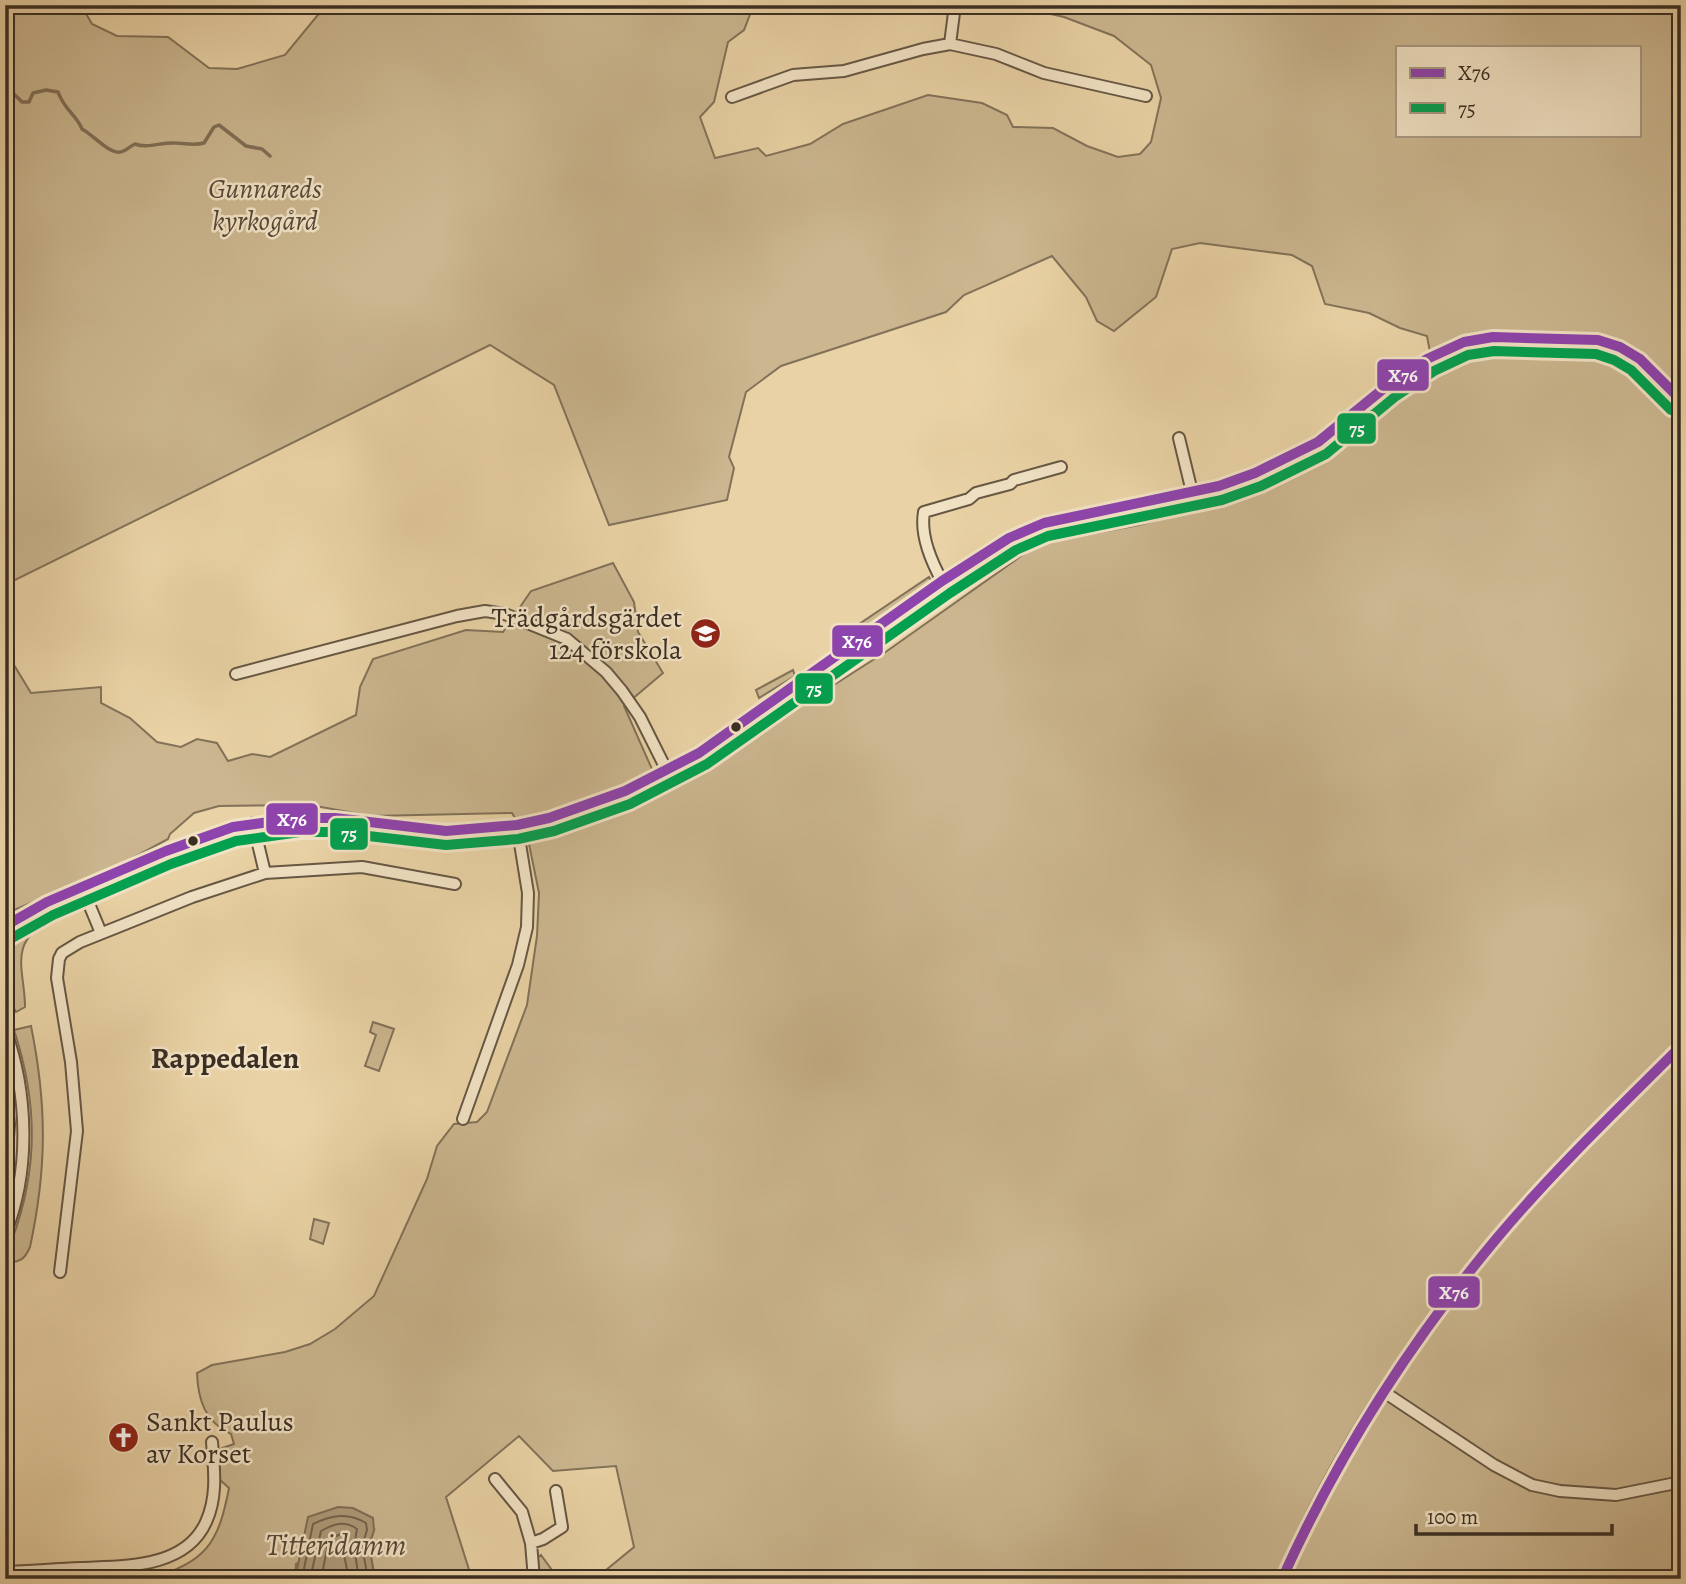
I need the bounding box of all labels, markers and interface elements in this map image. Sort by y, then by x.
legend [1396,46,1640,136]
text: X76 [1458,59,1491,87]
text: 75 [1458,95,1476,123]
park label: Gunnareds kyrkogård [208,170,322,240]
line badge: X76 [1376,358,1430,392]
text: X76 [1388,363,1418,389]
line badge: 75 [1336,412,1377,445]
text: 75 [1349,416,1365,442]
place label: Trädgårdsgärdet 124 förskola [492,599,682,669]
school or university icon: Trädgårdsgärdet 124 förskola [688,617,722,651]
line badge: X76 [831,624,884,658]
text: X76 [842,629,872,655]
line badge: 75 [794,672,834,705]
text: 75 [806,676,822,702]
unlabelled marker [729,720,743,734]
line badge: X76 [265,802,319,836]
text: X76 [277,807,307,833]
line badge: 75 [329,817,369,851]
text: 75 [341,821,357,847]
unlabelled marker [186,834,200,848]
district label: Rappedalen [151,1038,299,1078]
line badge: X76 [1427,1275,1481,1309]
text: X76 [1439,1280,1469,1306]
place label: Sankt Paulus av Korset [146,1403,294,1473]
church icon: Sankt Paulus av Korset [106,1421,140,1455]
scale bar [1416,1493,1612,1537]
text: 100 m [1427,1503,1478,1531]
water label: Titteridamm [266,1525,406,1565]

